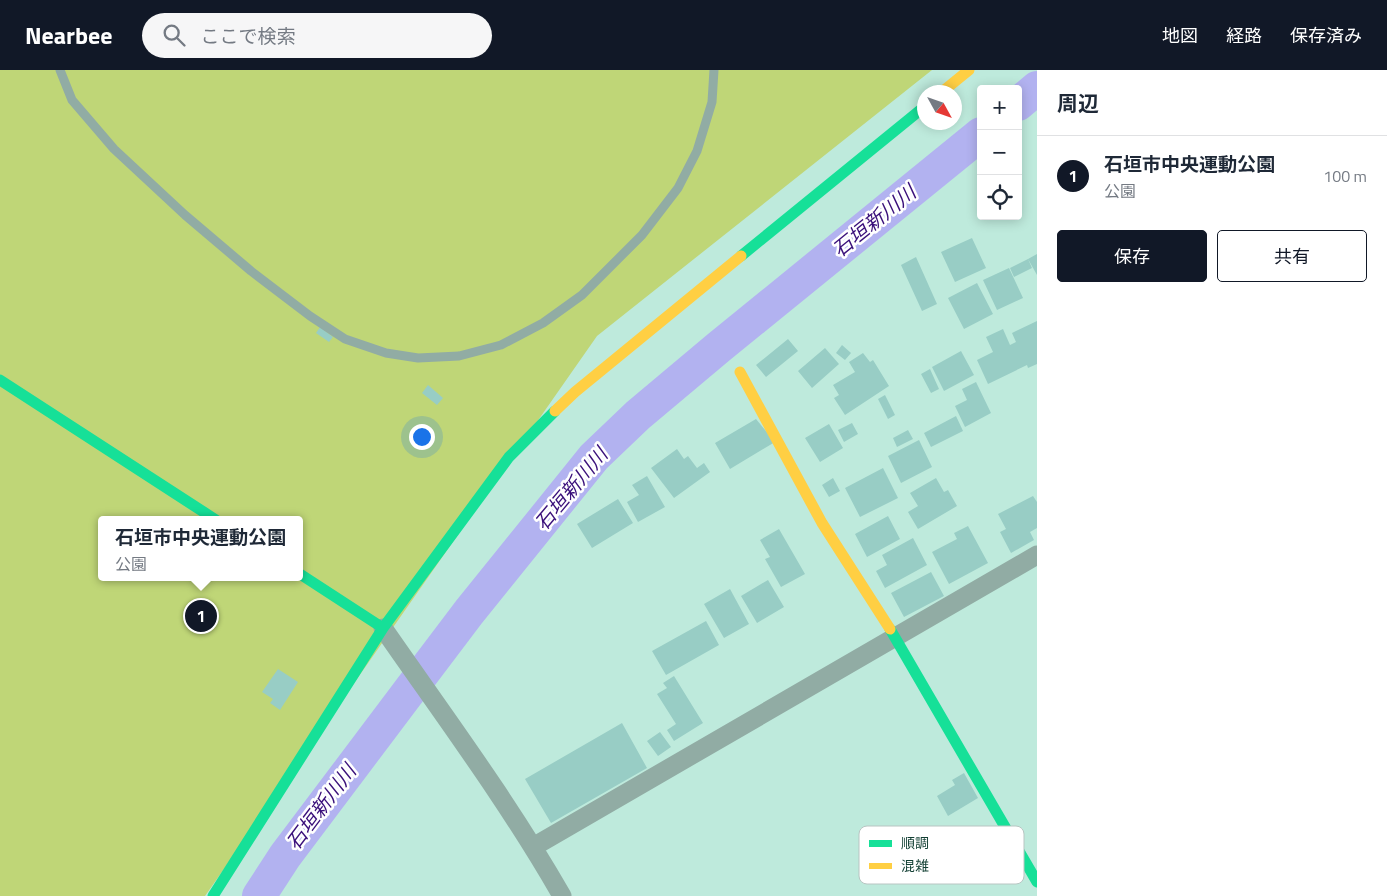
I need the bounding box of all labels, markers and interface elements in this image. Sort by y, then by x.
search box [142,13,492,58]
text: Nearbee [25,17,112,53]
icon: search [160,21,188,49]
text: ここで検索 [200,21,295,50]
text: 地図 [1162,22,1198,49]
text: 経路 [1226,22,1262,49]
text: 保存済み [1290,22,1362,49]
north arrow [917,85,962,130]
map controls [977,85,1022,220]
button: + [977,85,1022,130]
text: 周辺 [1057,87,1099,119]
button: − [977,130,1022,175]
text: 石垣市中央運動公園 [1104,149,1275,178]
text: 1 [1069,164,1077,188]
text: 100 m [1323,164,1367,188]
button: locate [977,175,1022,220]
water label: 石垣新川川 [825,176,924,264]
text: 公園 [1104,179,1136,203]
button: 保存 [1057,230,1207,282]
button: 共有 [1217,230,1367,282]
your location [409,424,435,450]
water label: 石垣新川川 [527,439,616,537]
popup [98,516,303,581]
text: 石垣市中央運動公園 [115,522,286,551]
text: 公園 [115,552,147,576]
pin: 1 [185,597,217,635]
water label: 石垣新川川 [278,756,364,856]
legend [859,826,1024,884]
text: 順調 [901,832,929,853]
text: 混雑 [901,855,929,876]

